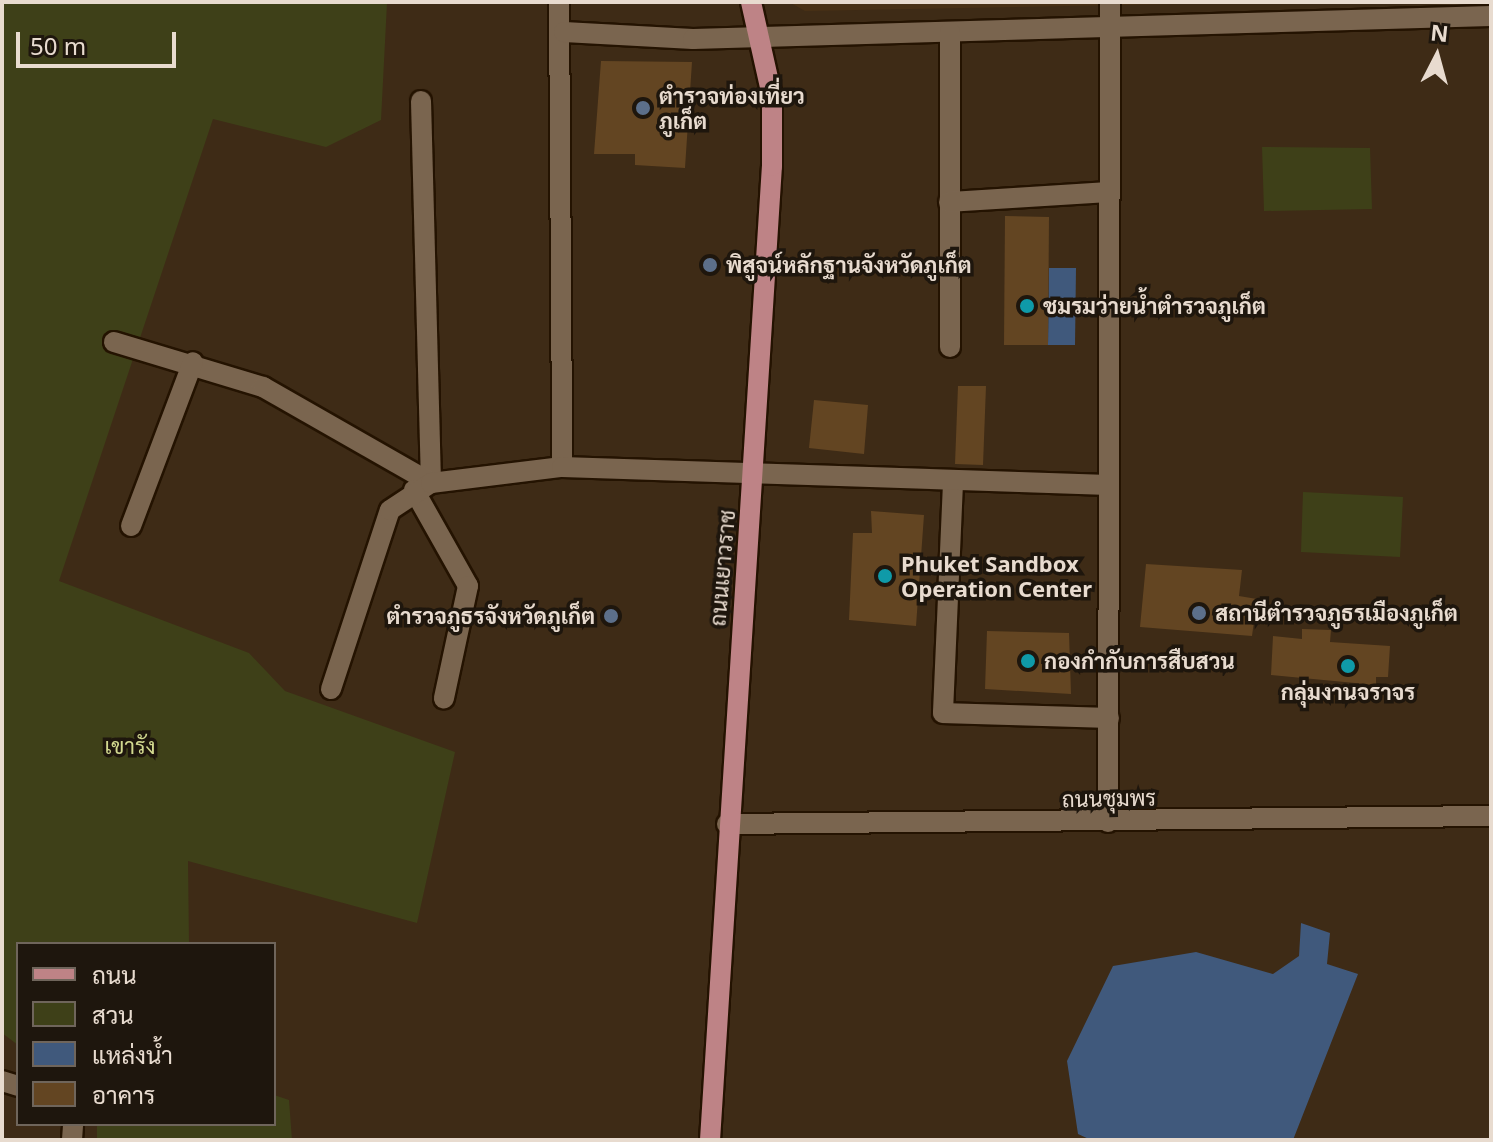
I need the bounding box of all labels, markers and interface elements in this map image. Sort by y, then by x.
scale bar [20,16,180,66]
north arrow [1397,16,1477,96]
text: N [1429,16,1450,48]
text: 50 m [30,29,86,62]
place label: ตำรวจท่องเที่ยว ภูเก็ต [659,82,805,134]
marker: ตำรวจท่องเที่ยว ภูเก็ต [634,99,652,117]
place label: พิสูจน์หลักฐานจังหวัดภูเก็ต [726,252,972,278]
marker: พิสูจน์หลักฐานจังหวัดภูเก็ต [701,256,719,274]
place label: ชมรมว่ายน้ำตำรวจภูเก็ต [1043,293,1266,319]
marker: ชมรมว่ายน้ำตำรวจภูเก็ต [1018,297,1036,315]
street label: ถนนเยาวราช [704,509,740,627]
place label: Phuket Sandbox Operation Center [901,550,1092,602]
marker: Phuket Sandbox Operation Center [876,567,894,585]
place label: สถานีตำรวจภูธรเมืองภูเก็ต [1215,600,1458,626]
place label: ตำรวจภูธรจังหวัดภูเก็ต [386,603,595,629]
marker: สถานีตำรวจภูธรเมืองภูเก็ต [1190,604,1208,622]
marker: ตำรวจภูธรจังหวัดภูเก็ต [602,607,620,625]
place label: กองกำกับการสืบสวน [1044,648,1235,674]
marker: กองกำกับการสืบสวน [1019,652,1037,670]
marker: กลุ่มงานจราจร [1339,657,1357,675]
place label: กลุ่มงานจราจร [1281,679,1415,705]
park label: เขารัง [104,733,156,759]
street label: ถนนชุมพร [1062,784,1156,812]
legend [16,942,276,1126]
text: ถนน [92,958,137,991]
text: สวน [92,998,134,1031]
text: แหล่งน้ำ [92,1038,173,1071]
text: อาคาร [92,1078,155,1111]

